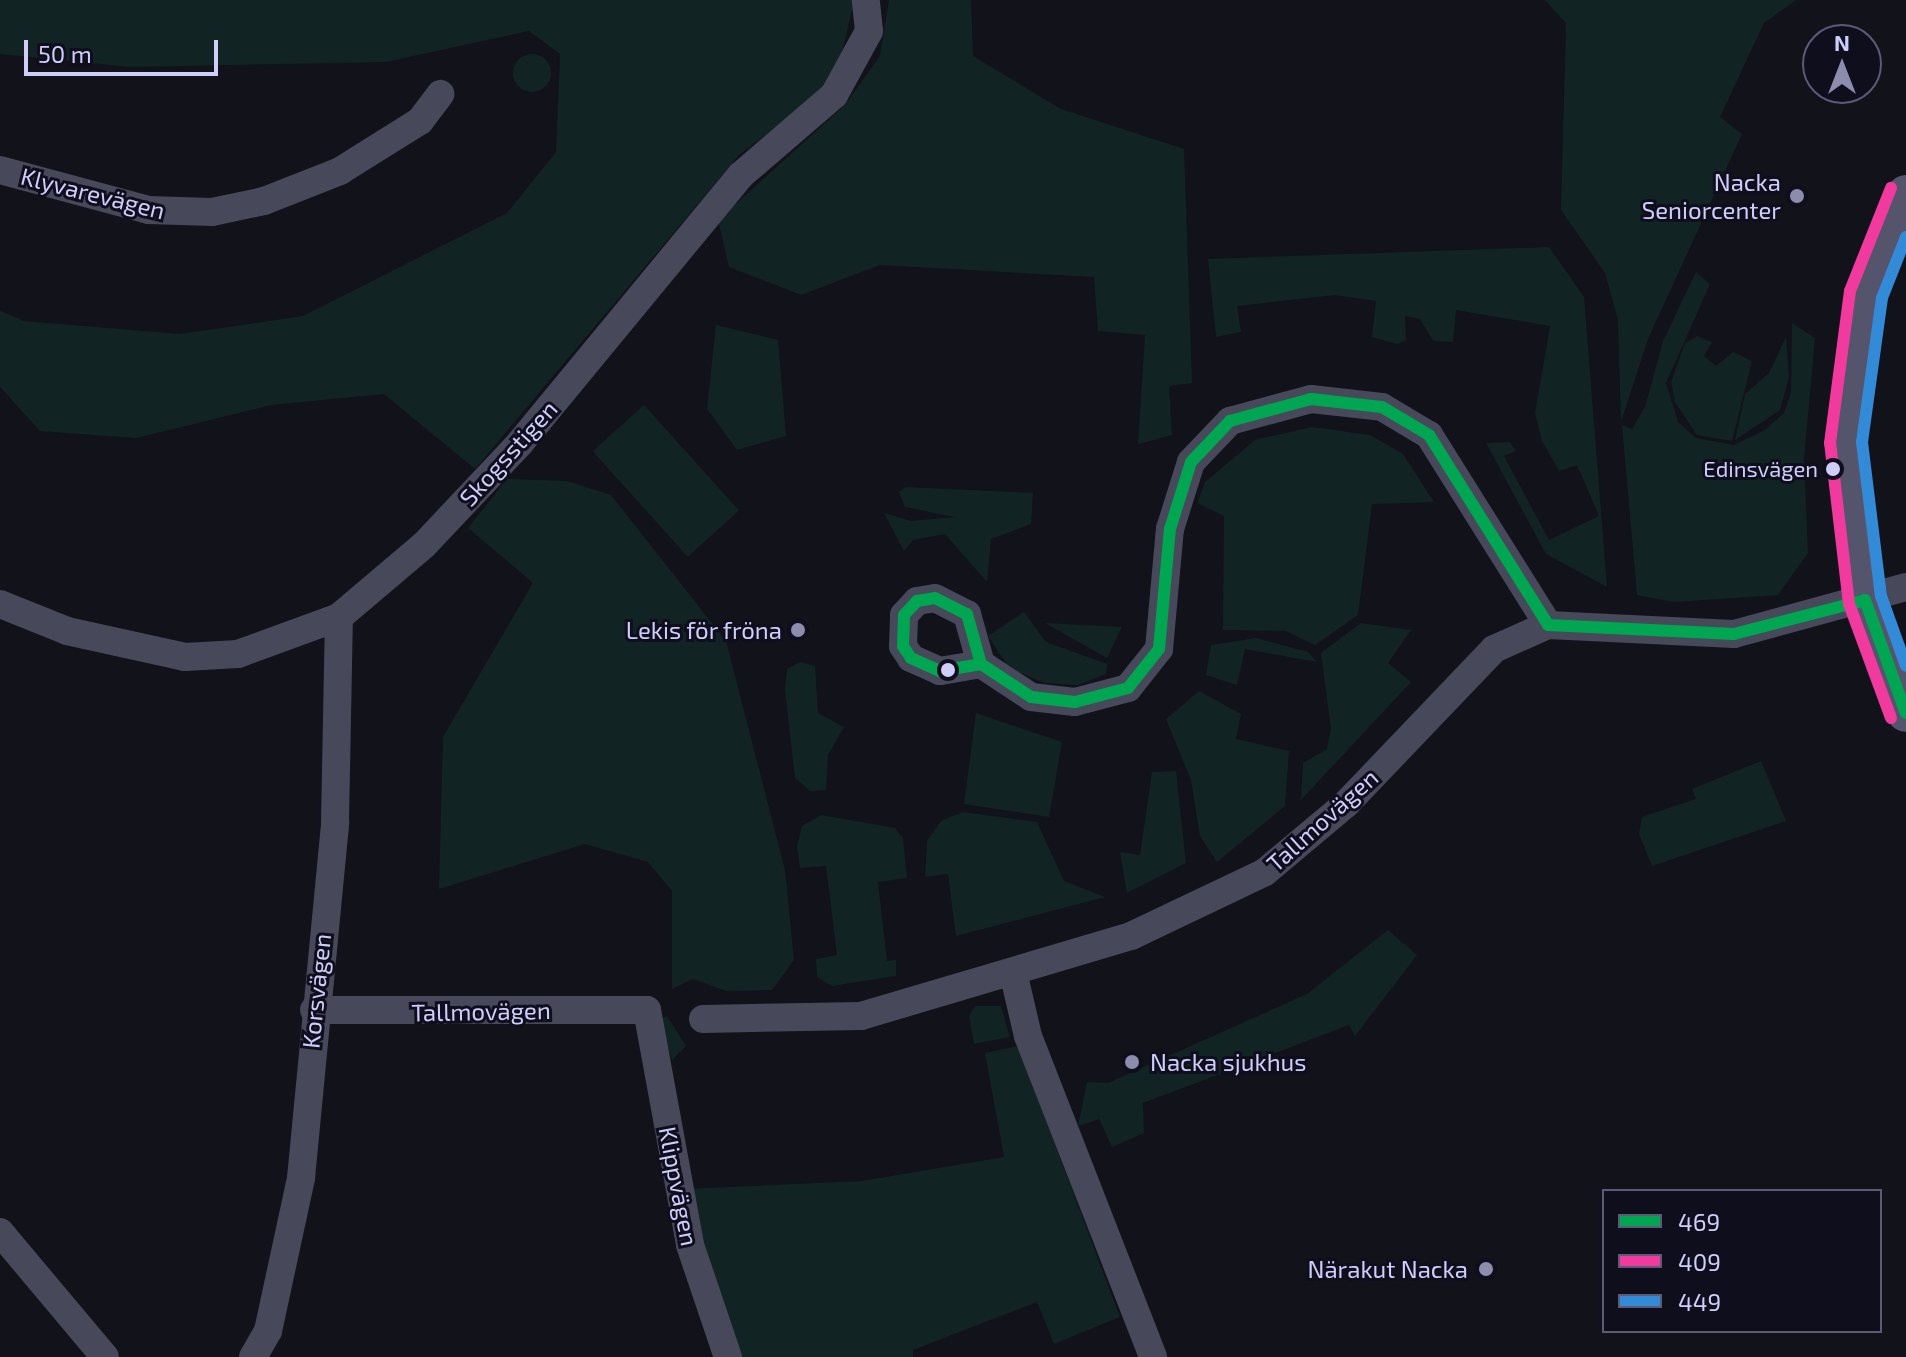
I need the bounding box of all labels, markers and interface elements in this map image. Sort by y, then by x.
scale bar [28,24,222,74]
north arrow [1802,24,1882,104]
text: N [1834,29,1850,55]
text: 50 m [38,39,92,68]
street label: Klyvarevägen [18,161,168,225]
place label: Nacka Seniorcenter [1642,168,1781,224]
marker: Nacka Seniorcenter [1788,187,1806,205]
street label: Skogsstigen [453,394,563,512]
place label: Edinsvägen [1703,456,1818,482]
marker: Edinsvägen [1825,461,1841,477]
place label: Lekis för fröna [624,616,782,644]
marker: Lekis för fröna [789,621,807,639]
unlabelled marker [940,662,956,678]
street label: Tallmovägen [1261,763,1383,877]
street label: Korsvägen [296,932,336,1050]
street label: Tallmovägen [411,995,551,1027]
place label: Nacka sjukhus [1150,1048,1306,1076]
marker: Nacka sjukhus [1121,1051,1143,1073]
street label: Klippvägen [653,1124,705,1248]
legend [1602,1189,1882,1333]
text: 469 [1678,1207,1720,1236]
text: 409 [1678,1247,1721,1276]
place label: Närakut Nacka [1307,1255,1468,1283]
marker: Närakut Nacka [1475,1258,1497,1280]
text: 449 [1678,1287,1721,1316]

